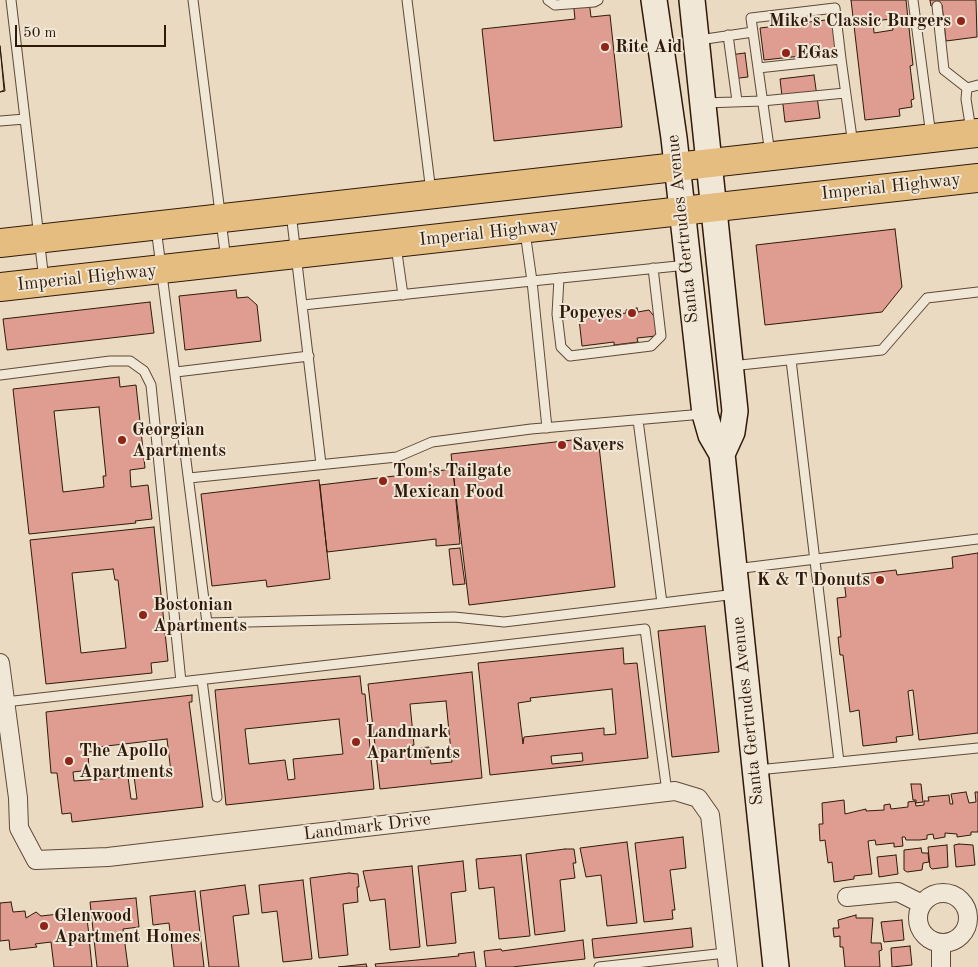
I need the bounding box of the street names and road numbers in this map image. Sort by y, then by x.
street label: Santa Gertrudes Avenue [662,134,704,324]
street label: Imperial Highway [820,169,962,205]
street label: Imperial Highway [418,215,560,251]
street label: Imperial Highway [16,260,158,296]
street label: Santa Gertrudes Avenue [727,616,769,806]
street label: Landmark Drive [302,808,432,846]

